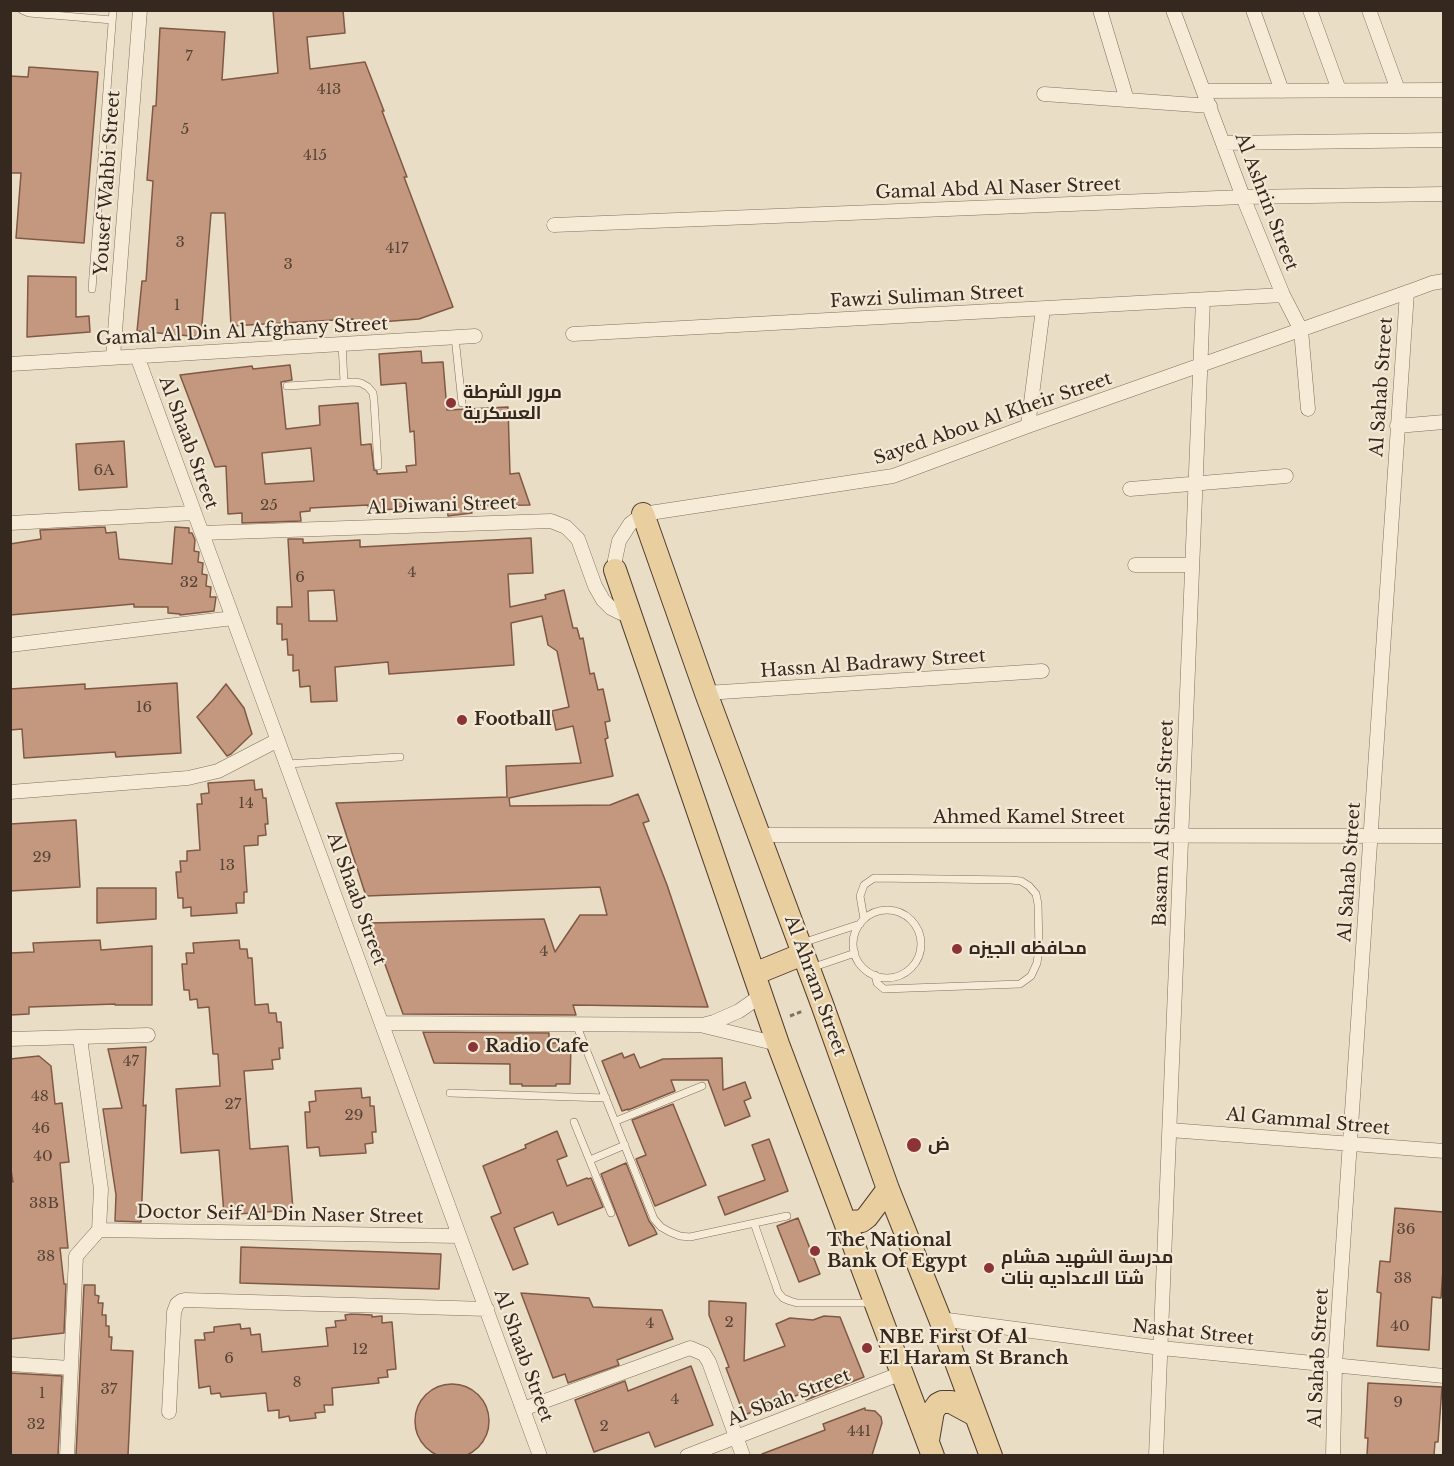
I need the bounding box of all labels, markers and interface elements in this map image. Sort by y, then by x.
house number: 7 [185,48,193,66]
house number: 413 [317,81,341,99]
street label: Yousef Wahbi Street [91,90,125,276]
house number: 5 [181,121,189,139]
street label: Al Ashrin Street [1230,130,1302,274]
house number: 415 [303,147,327,165]
street label: Gamal Abd Al Naser Street [875,174,1121,204]
house number: 3 [175,234,185,252]
house number: 417 [386,240,408,258]
house number: 3 [283,256,293,274]
street label: Fawzi Suliman Street [829,281,1025,313]
house number: 1 [174,297,180,315]
street label: Gamal Al Din Al Afghany Street [95,314,389,350]
street label: Al Sahab Street [1366,316,1398,458]
street label: Sayed Abou Al Kheir Street [871,368,1115,470]
street label: Al Shaab Street [154,374,222,512]
place label: مرور الشرطة العسكرية [463,382,562,424]
marker: مرور الشرطة العسكرية [444,396,458,410]
house number: 6A [93,462,115,480]
street label: Al Diwani Street [367,493,517,519]
house number: 25 [260,497,278,515]
house number: 4 [408,564,416,582]
house number: 6 [295,569,305,587]
house number: 32 [180,574,198,592]
street label: Hassn Al Badrawy Street [760,645,986,683]
house number: 16 [136,699,152,717]
place label: Football [474,709,552,731]
marker: Football [455,713,469,727]
street label: Basam Al Sherif Street [1150,719,1178,927]
house number: 14 [238,795,254,813]
street label: Al Sahab Street [1334,801,1366,943]
street label: Ahmed Kamel Street [933,807,1125,829]
street label: Al Shaab Street [322,830,390,968]
house number: 29 [33,849,51,867]
house number: 13 [219,857,235,875]
street label: Al Ahram Street [779,913,851,1059]
place label: محافظه الجيزه [969,938,1087,960]
marker: محافظه الجيزه [950,942,964,956]
house number: 4 [540,943,548,961]
place label: Radio Cafe [485,1036,589,1058]
marker: Radio Cafe [466,1040,480,1054]
house number: 47 [123,1053,139,1071]
house number: 48 [31,1088,49,1106]
house number: 27 [225,1096,241,1114]
street label: Al Gammal Street [1225,1104,1391,1140]
house number: 29 [345,1107,363,1125]
house number: 46 [32,1120,50,1138]
place label: ض [928,1134,950,1156]
marker: ض [905,1136,923,1154]
house number: 40 [33,1148,53,1166]
house number: 38B [29,1195,59,1213]
street label: Doctor Seif Al Din Naser Street [136,1202,424,1228]
house number: 36 [1397,1221,1415,1239]
place label: The National Bank Of Egypt [827,1230,967,1272]
marker: The National Bank Of Egypt [808,1244,822,1258]
place label: مدرسة الشهيد هشام شتا الاعداديه بنات [1001,1247,1173,1290]
house number: 38 [37,1248,55,1266]
marker: مدرسة الشهيد هشام شتا الاعداديه بنات [982,1261,996,1275]
house number: 38 [1394,1270,1412,1288]
street label: Al Shaab Street [489,1287,557,1425]
street label: Al Sahab Street [1305,1288,1333,1428]
house number: 2 [724,1314,734,1332]
house number: 4 [646,1315,654,1333]
street label: Nashat Street [1131,1316,1255,1350]
house number: 40 [1390,1318,1410,1336]
place label: NBE First Of Al El Haram St Branch [879,1327,1068,1370]
house number: 12 [352,1341,368,1359]
marker: NBE First Of Al El Haram St Branch [860,1341,874,1355]
house number: 6 [224,1350,234,1368]
street label: Al Sbah Street [724,1365,854,1431]
house number: 8 [292,1374,302,1392]
house number: 37 [101,1381,117,1399]
house number: 1 [39,1385,45,1403]
house number: 4 [671,1391,679,1409]
house number: 9 [1393,1394,1403,1412]
house number: 32 [27,1416,45,1434]
house number: 2 [599,1418,609,1436]
house number: 441 [847,1423,871,1441]

